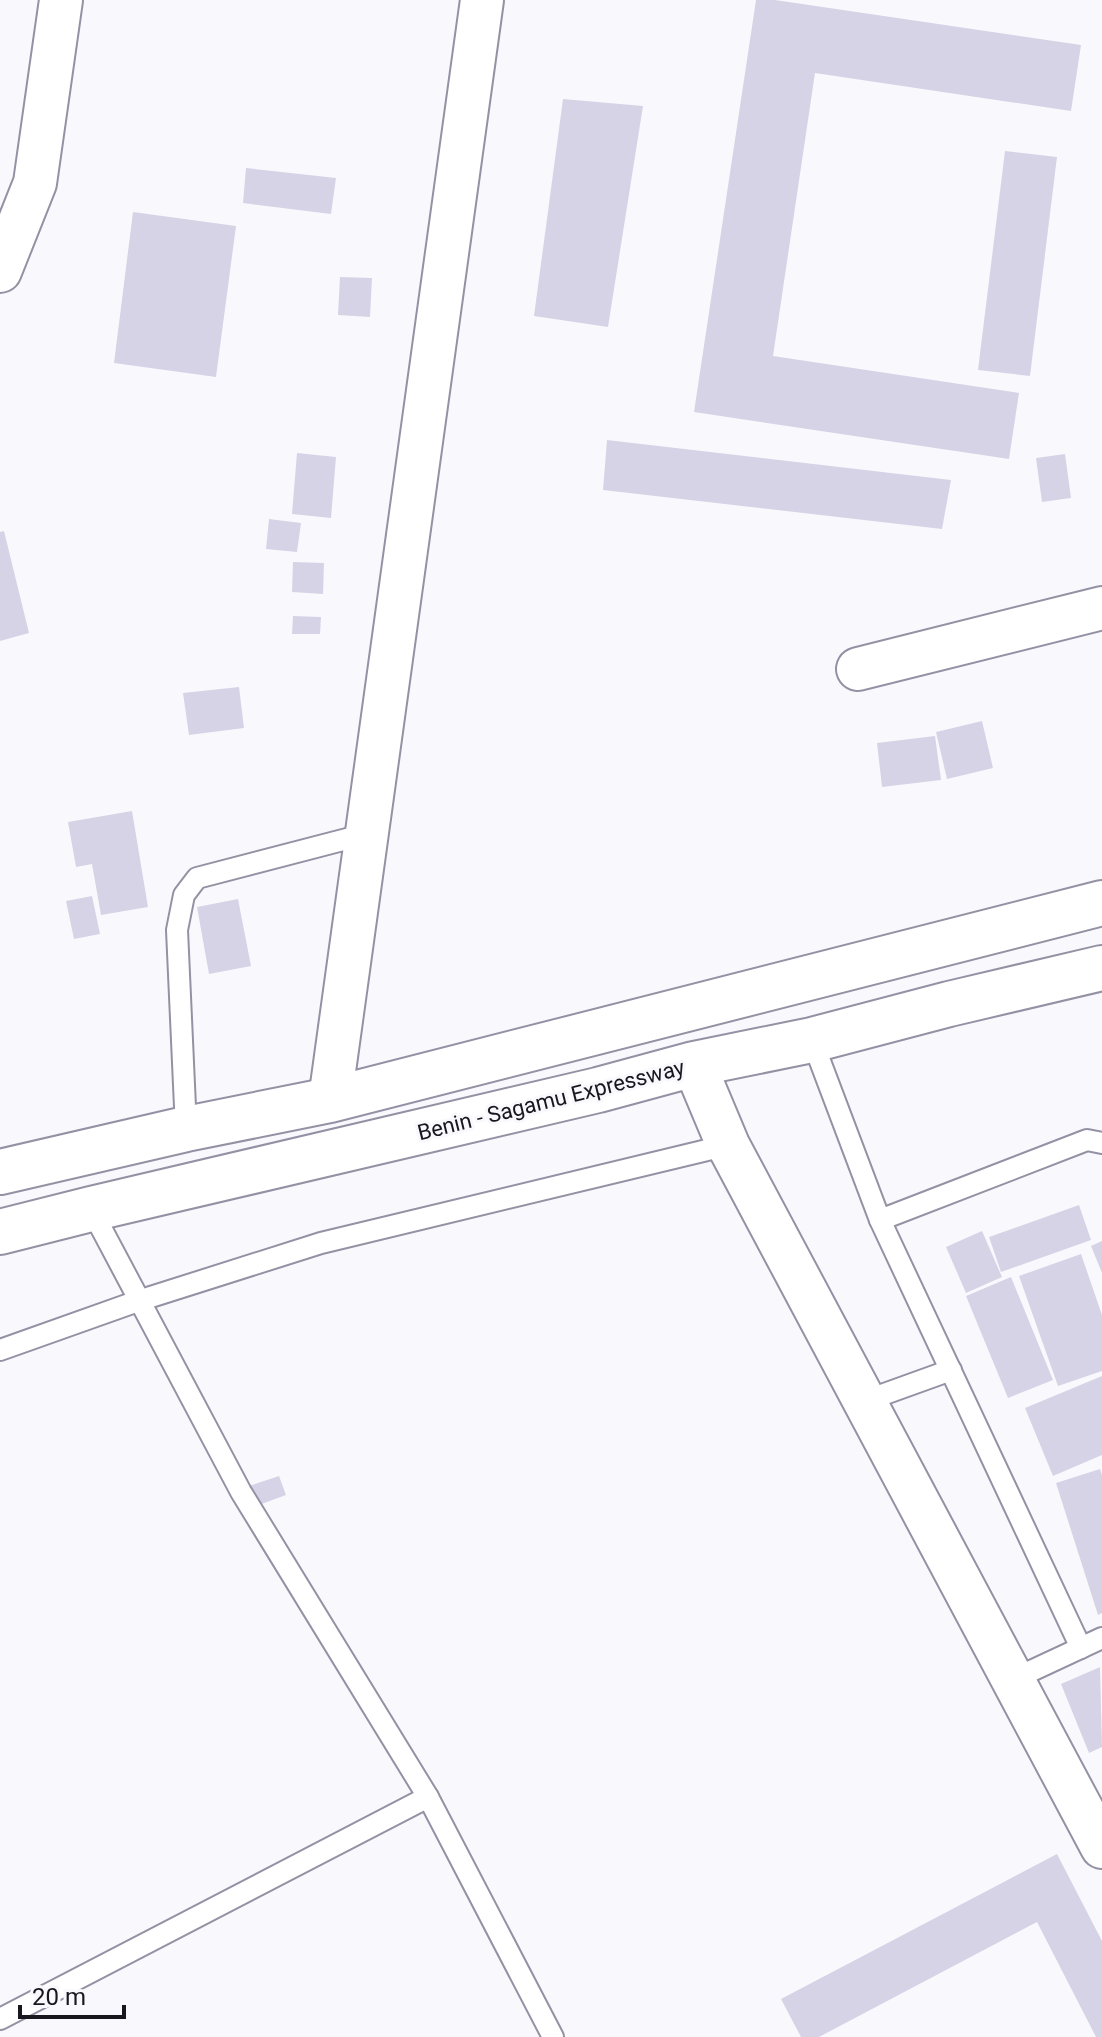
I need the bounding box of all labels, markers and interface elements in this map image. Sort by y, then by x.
street label: Benin - Sagamu Expressway [415,1055,688,1145]
scale bar [20,1969,124,2019]
text: 20 m [32,1983,86,2011]

